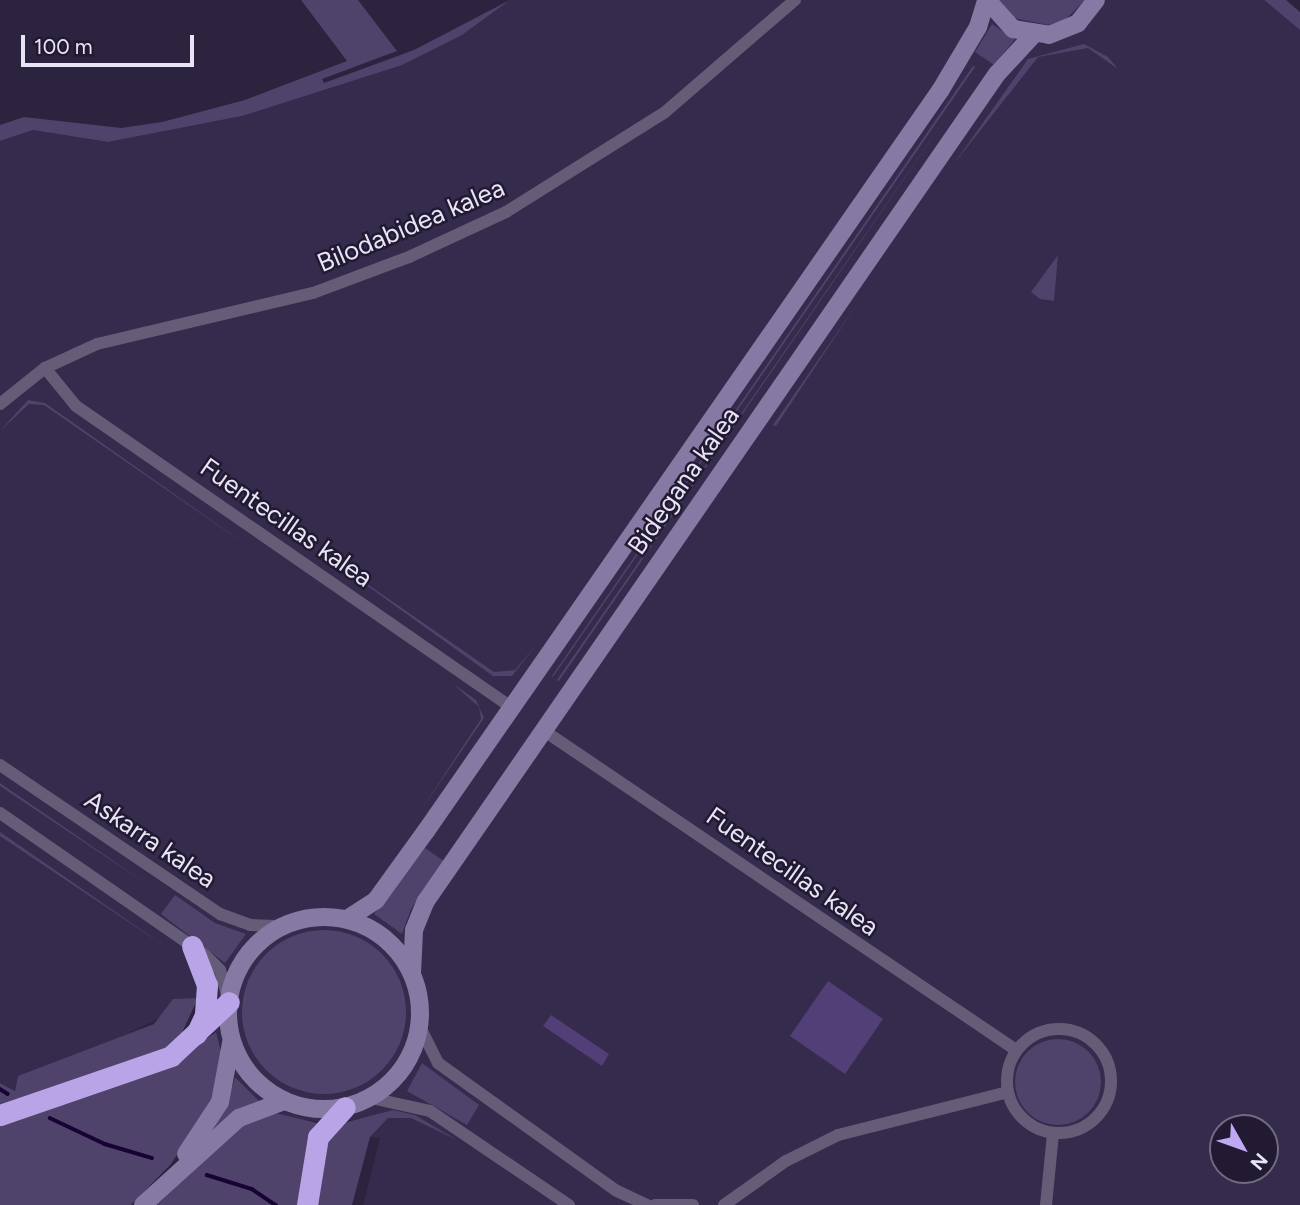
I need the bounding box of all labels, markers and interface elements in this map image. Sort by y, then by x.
scale bar [24,21,198,65]
text: 100 m [34,34,93,59]
street label: Bilodabidea kalea [313,172,509,280]
street label: Bidegana kalea [622,401,746,561]
street label: Fuentecillas kalea [194,452,378,594]
street label: Askarra kalea [79,785,221,895]
street label: Fuentecillas kalea [700,801,884,943]
north arrow [1209,1114,1279,1184]
text: N [1245,1149,1272,1175]

